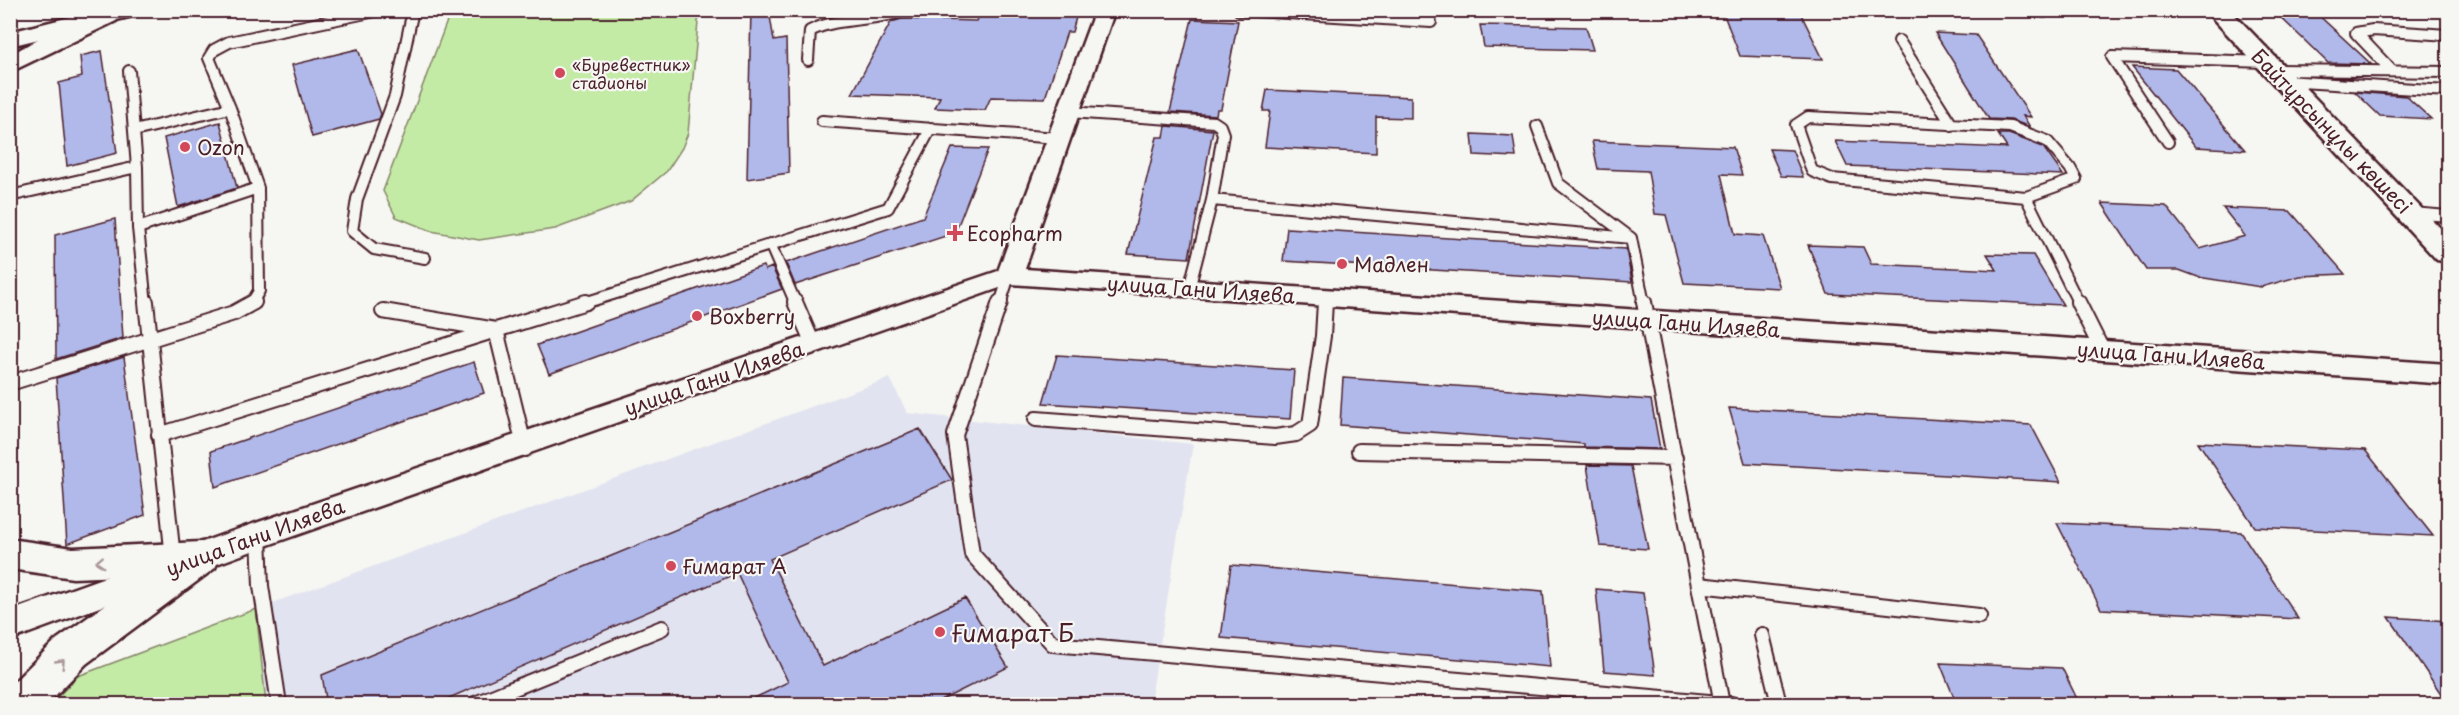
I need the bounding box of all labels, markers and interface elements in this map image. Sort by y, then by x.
street label: Байтұрсынұлы көшесі [2245,42,2419,220]
place label: «Буревестник» стадионы [572,52,691,94]
marker: «Буревестник» стадионы [553,66,567,80]
place label: Ozon [197,132,245,162]
marker: Ozon [178,140,192,154]
place label: Ecopharm [967,218,1063,248]
marker: Ecopharm [948,226,962,240]
place label: Мадлен [1354,249,1429,279]
marker: Мадлен [1335,257,1349,271]
street label: улица Гани Иляева [1106,267,1296,311]
place label: Boxberry [709,301,795,331]
street label: улица Гани Иляева [1591,301,1781,345]
marker: Boxberry [690,309,704,323]
street label: улица Гани Иляева [620,333,808,423]
street label: улица Гани Иляева [2076,333,2266,377]
street label: улица Гани Иляева [161,491,349,583]
place label: Ғимарат А [683,551,787,581]
one-way arrow [96,555,105,568]
marker: Ғимарат А [664,559,678,573]
place label: Ғимарат Б [952,614,1074,650]
marker: Ғимарат Б [933,625,947,639]
one-way arrow [54,659,65,670]

